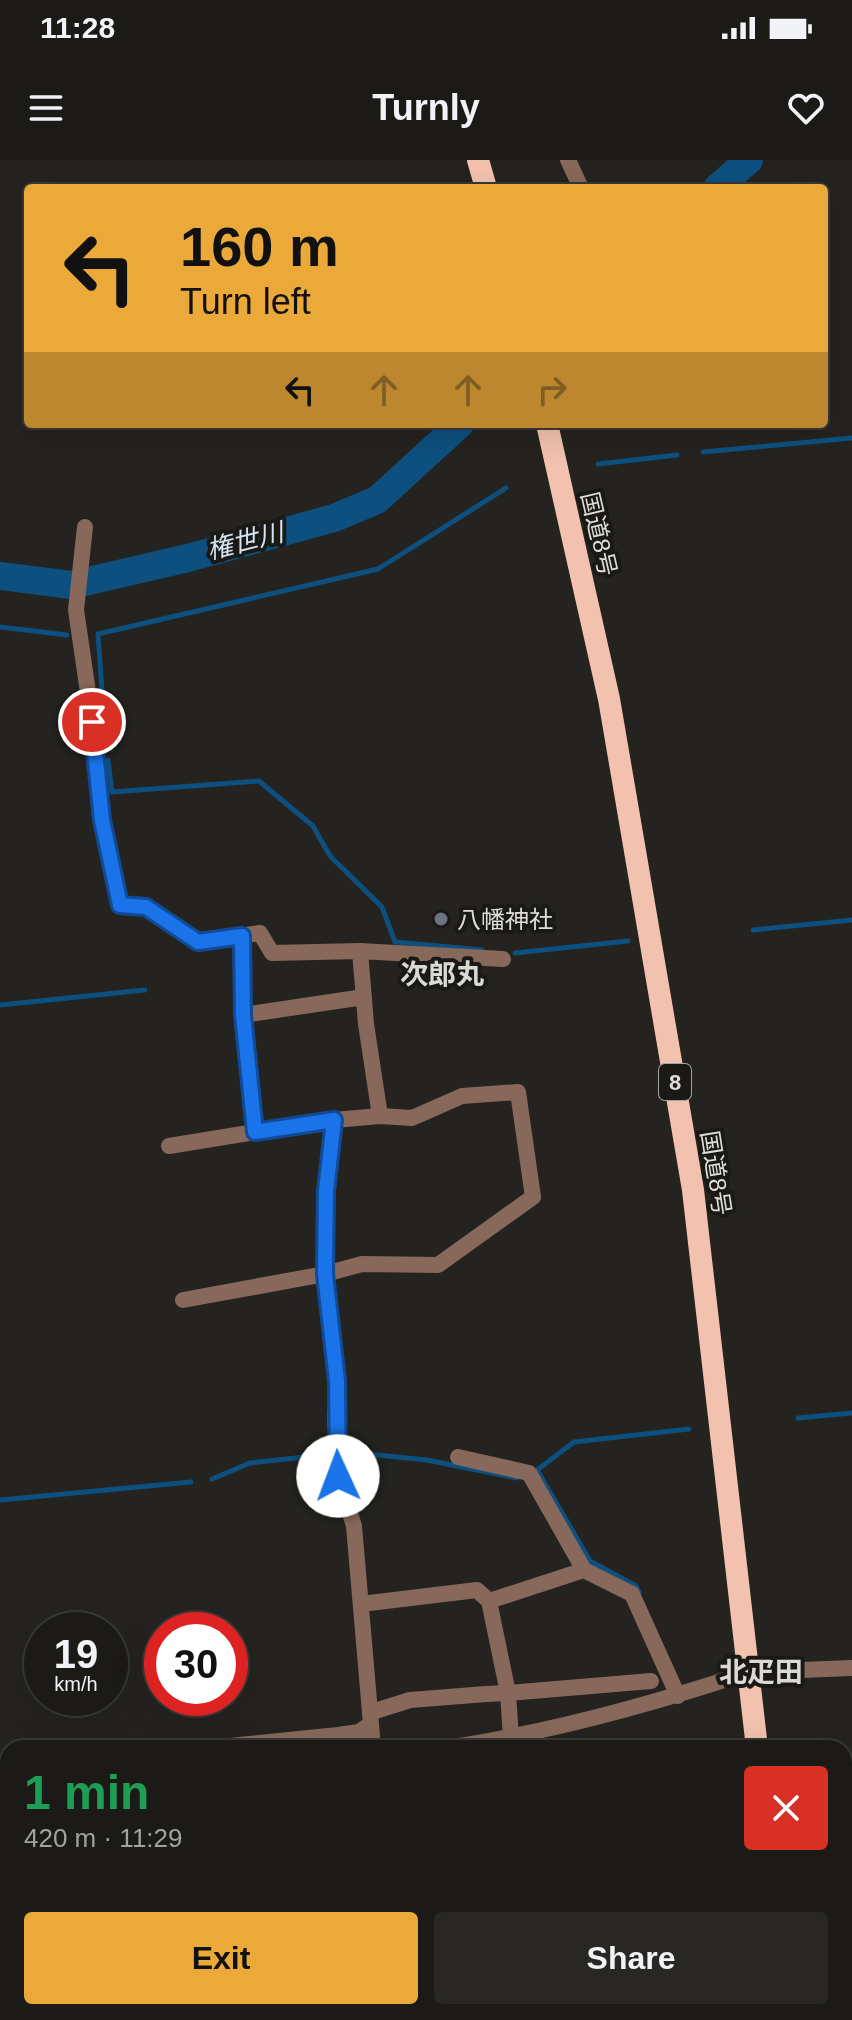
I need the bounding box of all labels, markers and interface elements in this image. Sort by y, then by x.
text: 11:28 [40,11,115,44]
icon: menu [24,86,68,130]
icon: heart [784,86,828,130]
text: Turnly [372,87,480,128]
text: 160 m [180,215,339,278]
icon: left [48,216,152,320]
text: Turn left [180,281,311,322]
icon: left [278,368,322,412]
icon: ahead [362,368,406,412]
icon: ahead [446,368,490,412]
icon: right [530,368,574,412]
street label: 国道8号 [576,489,622,579]
water label: 権世川 [204,516,289,565]
pin [58,688,126,756]
icon: arrive [70,700,114,744]
place label: 八幡神社 [457,906,553,933]
marker: 八幡神社 [432,910,450,928]
district label: 次郎丸 [400,959,484,990]
road number: 8 [659,1064,691,1100]
street label: 国道8号 [696,1129,736,1217]
position arrow [296,1434,380,1518]
speed limit sign: 30 [144,1612,248,1716]
text: 19 [54,1632,98,1676]
district label: 北疋田 [719,1657,803,1688]
text: km/h [54,1673,98,1695]
text: 1 min [24,1766,149,1819]
button: close [744,1766,828,1850]
text: 420 m · 11:29 [24,1823,183,1853]
button: Exit [24,1912,418,2004]
button: Share [434,1912,828,2004]

